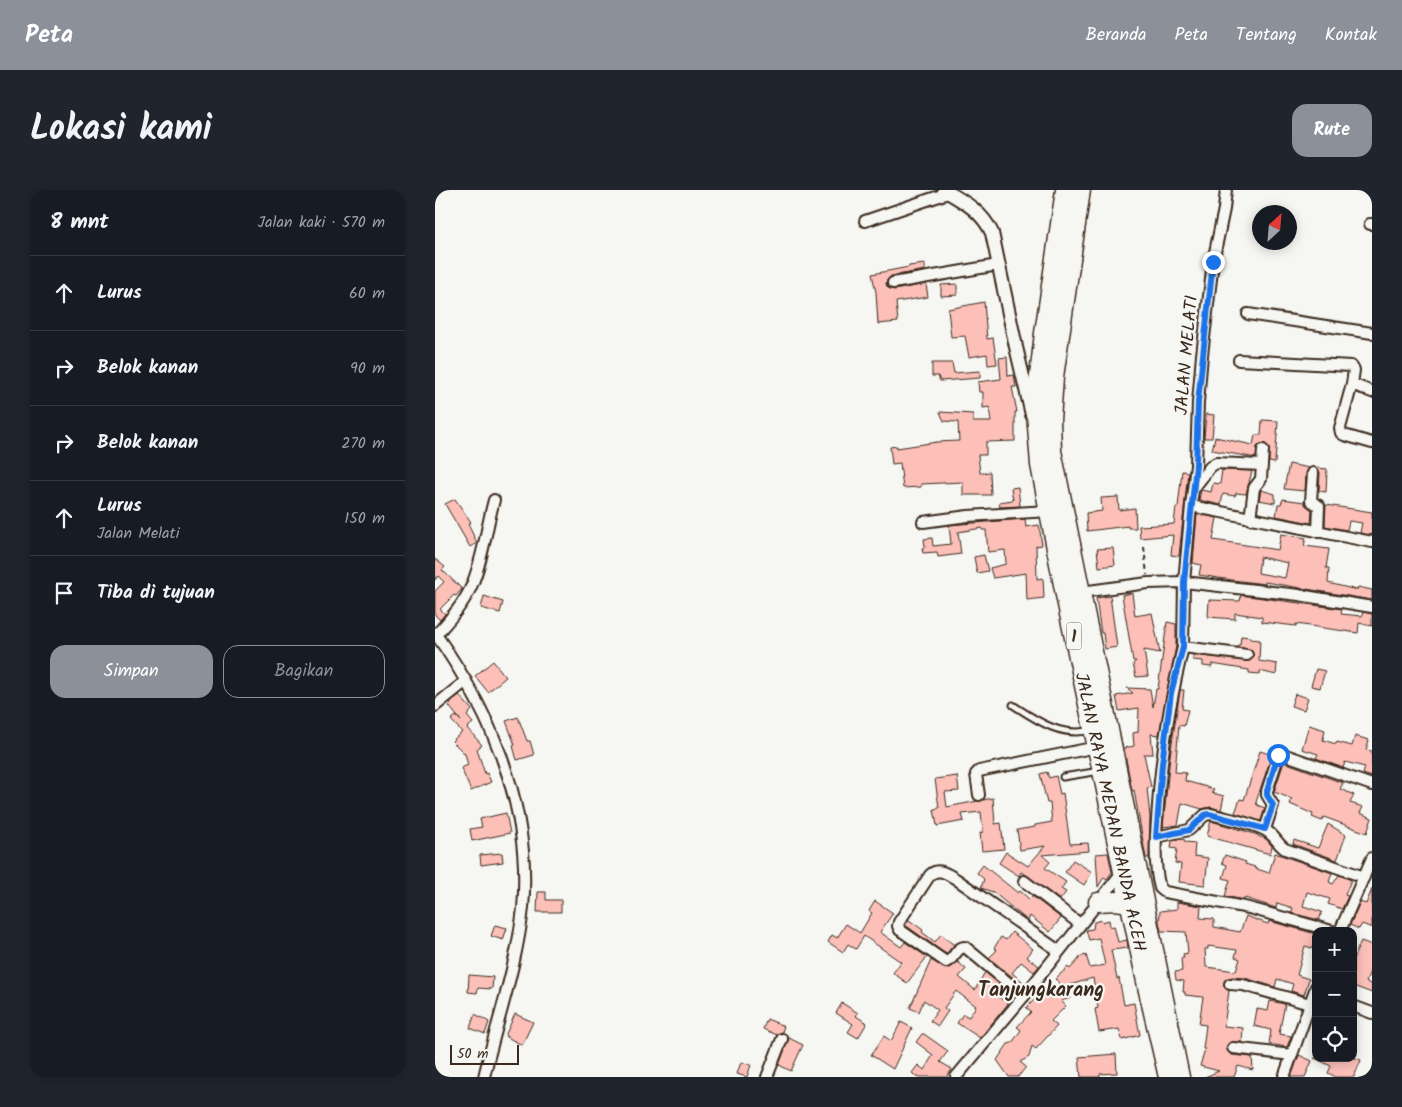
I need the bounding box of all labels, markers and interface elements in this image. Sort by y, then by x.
text: Peta [25,16,73,55]
text: Beranda [1086,21,1147,50]
text: Peta [1175,21,1208,50]
text: Tentang [1236,21,1297,50]
text: Kontak [1325,21,1377,50]
text: Lokasi kami [30,102,212,158]
button: Rute [1292,104,1372,157]
north arrow [1252,205,1297,250]
text: 8 mnt [50,206,109,239]
text: Jalan kaki · 570 m [258,210,385,235]
route end [1202,251,1225,274]
text: Lurus [97,278,142,308]
icon: ahead [50,279,78,307]
text: 60 m [349,281,385,306]
street label: JALAN MELATI [1168,294,1207,416]
text: Belok kanan [97,353,198,383]
icon: right [50,354,78,382]
text: 90 m [350,356,385,381]
text: Belok kanan [97,428,198,458]
icon: right [50,429,78,457]
text: 270 m [341,431,385,456]
text: Lurus [97,491,142,521]
icon: ahead [50,504,78,532]
text: 150 m [344,506,385,531]
text: Jalan Melati [97,521,180,546]
text: Tiba di tujuan [97,578,215,608]
icon: arrive [50,579,78,607]
road number: 1 [1067,622,1081,650]
button: Simpan [50,645,213,698]
button: Bagikan [223,645,385,698]
street label: JALAN RAYA MEDAN BANDA ACEH [1066,670,1153,955]
route start [1267,744,1290,767]
map controls [1312,927,1357,1062]
button: + [1312,927,1357,972]
button: − [1312,972,1357,1017]
district label: Tanjungkarang [978,975,1104,1007]
button: locate [1312,1017,1357,1062]
scale bar [450,1042,519,1065]
text: 50 m [457,1043,488,1065]

